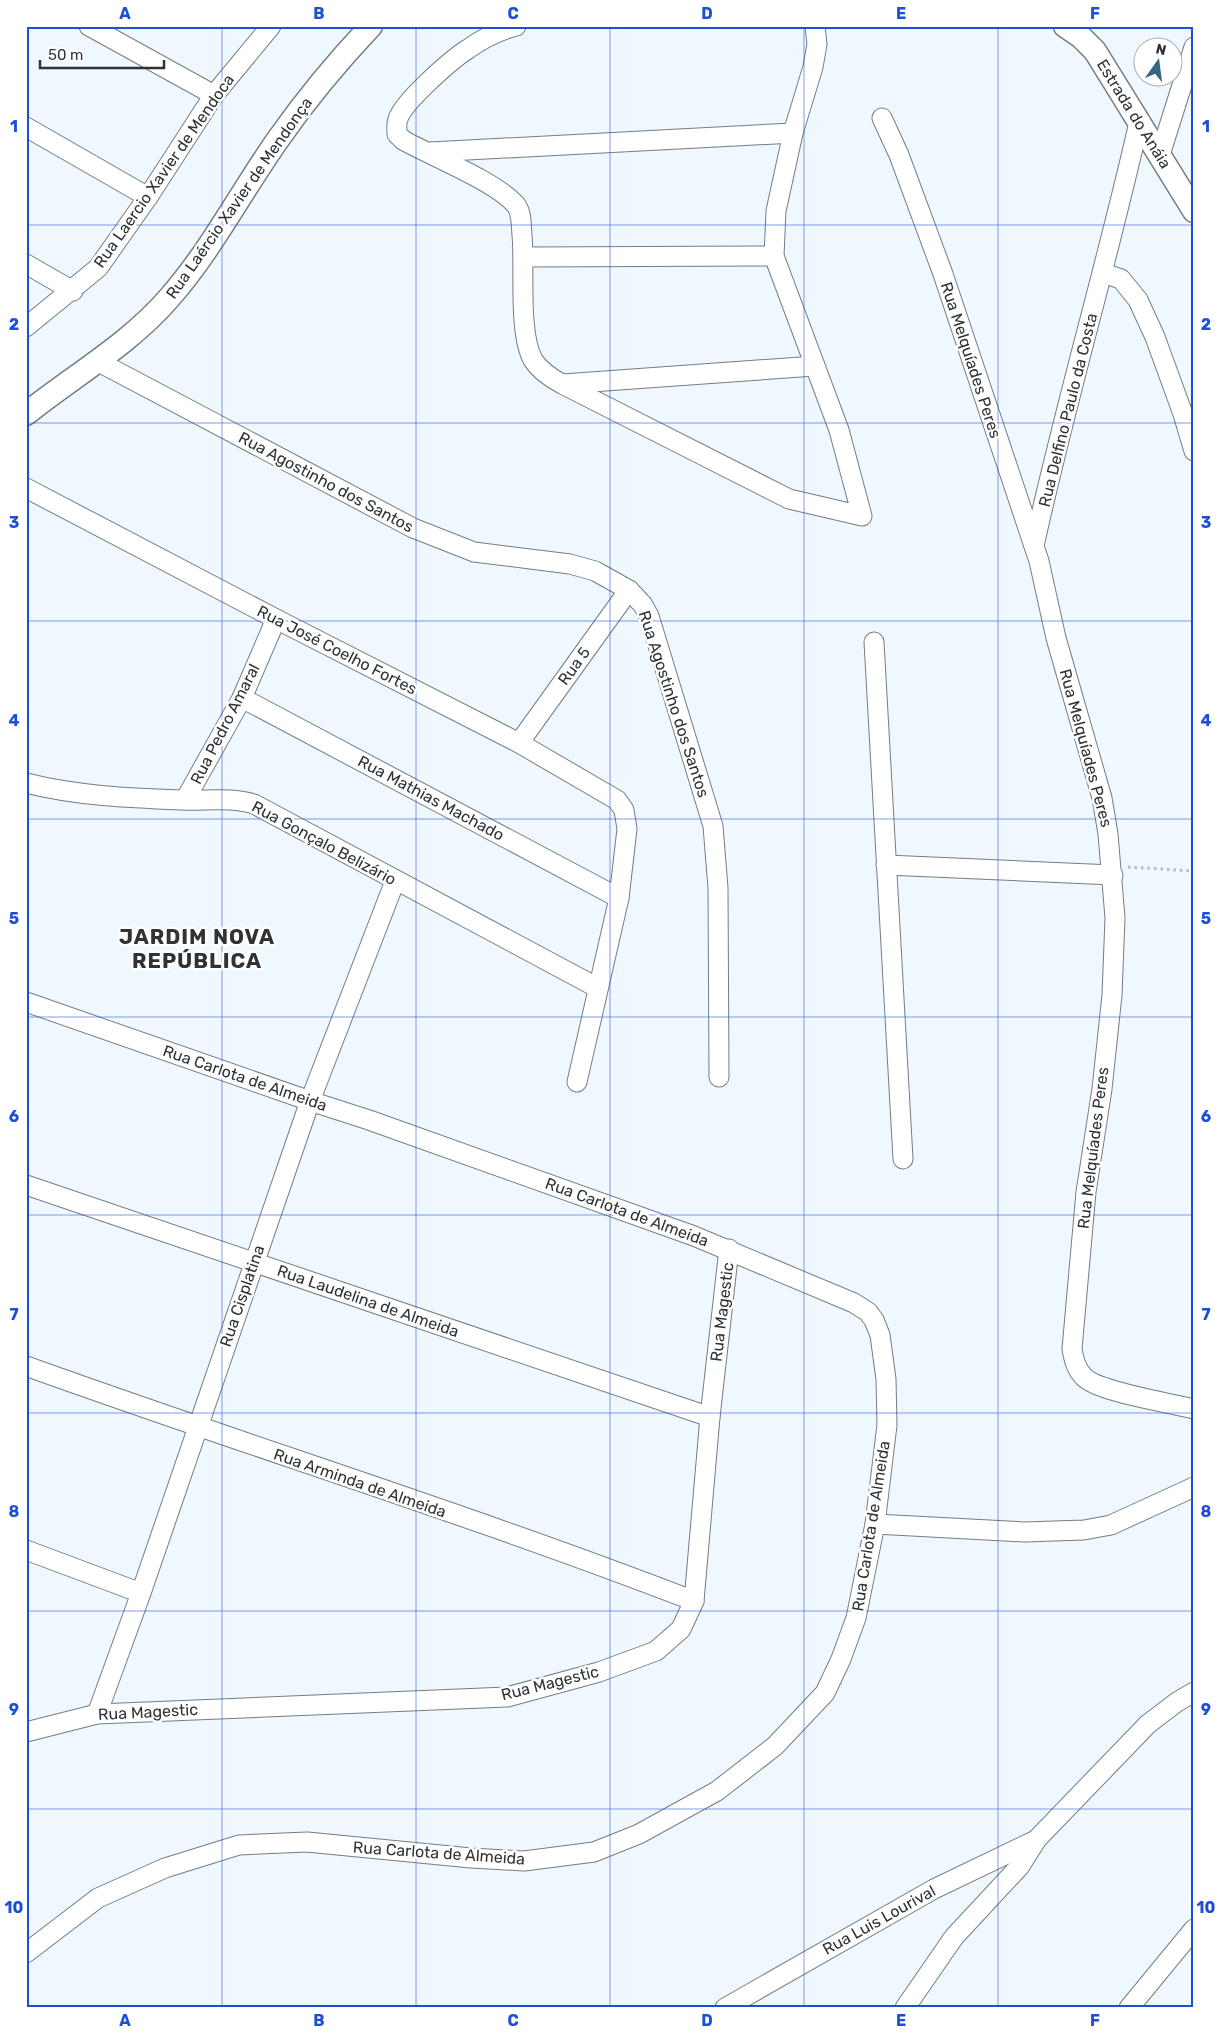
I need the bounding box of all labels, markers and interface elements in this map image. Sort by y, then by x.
text: A [119,4,131,23]
text: B [313,4,325,23]
text: C [507,4,519,23]
text: D [701,4,713,23]
text: E [896,4,906,23]
text: F [1090,4,1100,23]
scale bar [40,38,164,70]
north arrow [1132,38,1182,88]
text: N [1154,40,1168,59]
text: 50 m [48,46,83,64]
street label: Estrada do Anáia [1093,56,1175,172]
street label: Rua Laercio Xavier de Mendoca [90,71,238,271]
street label: Rua Laércio Xavier de Mendonça [162,94,316,302]
text: 1 [10,117,18,136]
text: 1 [1202,117,1210,136]
street label: Rua Melquíades Peres [937,280,1005,440]
street label: Rua Delfino Paulo da Costa [1035,311,1101,509]
text: 2 [9,315,19,334]
text: 2 [1201,315,1211,334]
street label: Rua Agostinho dos Santos [235,428,417,536]
text: 3 [9,513,19,532]
text: 3 [1201,513,1211,532]
street label: Rua José Coelho Fortes [254,601,420,699]
street label: Rua Agostinho dos Santos [635,608,713,800]
street label: Rua 5 [554,643,594,689]
street label: Rua Pedro Amaral [186,661,264,787]
street label: Rua Melquíades Peres [1056,667,1116,829]
text: 4 [9,711,20,730]
text: 4 [1201,711,1212,730]
street label: Rua Mathias Machado [355,751,507,845]
street label: Rua Gonçalo Belizário [249,797,399,889]
text: 5 [9,909,19,928]
text: 5 [1201,909,1211,928]
district label: JARDIM NOVA REPÚBLICA [119,924,275,973]
street label: Rua Carlota de Almeida [160,1041,330,1115]
street label: Rua Melquíades Peres [1074,1066,1112,1230]
text: 6 [9,1107,19,1126]
text: 6 [1201,1107,1211,1126]
street label: Rua Carlota de Almeida [543,1174,711,1250]
street label: Rua Cisplatina [216,1243,268,1349]
street label: Rua Laudelina de Almeida [275,1261,461,1341]
street label: Rua Magestic [706,1261,738,1363]
text: 7 [9,1305,19,1324]
text: 7 [1201,1305,1211,1324]
street label: Rua Carlota de Almeida [848,1439,894,1613]
street label: Rua Arminda de Almeida [271,1445,449,1521]
text: 8 [9,1502,20,1521]
text: 8 [1201,1502,1212,1521]
street label: Rua Magestic [499,1662,601,1704]
text: 9 [9,1700,19,1719]
street label: Rua Magestic [98,1700,199,1724]
text: 9 [1201,1700,1211,1719]
street label: Rua Carlota de Almeida [352,1838,526,1868]
street label: Rua Luis Lourival [819,1881,939,1959]
text: 10 [5,1898,24,1917]
text: 10 [1197,1898,1216,1917]
text: A [119,2011,131,2030]
text: B [313,2011,325,2030]
text: C [507,2011,519,2030]
text: D [701,2011,713,2030]
text: E [896,2011,906,2030]
text: F [1090,2011,1100,2030]

